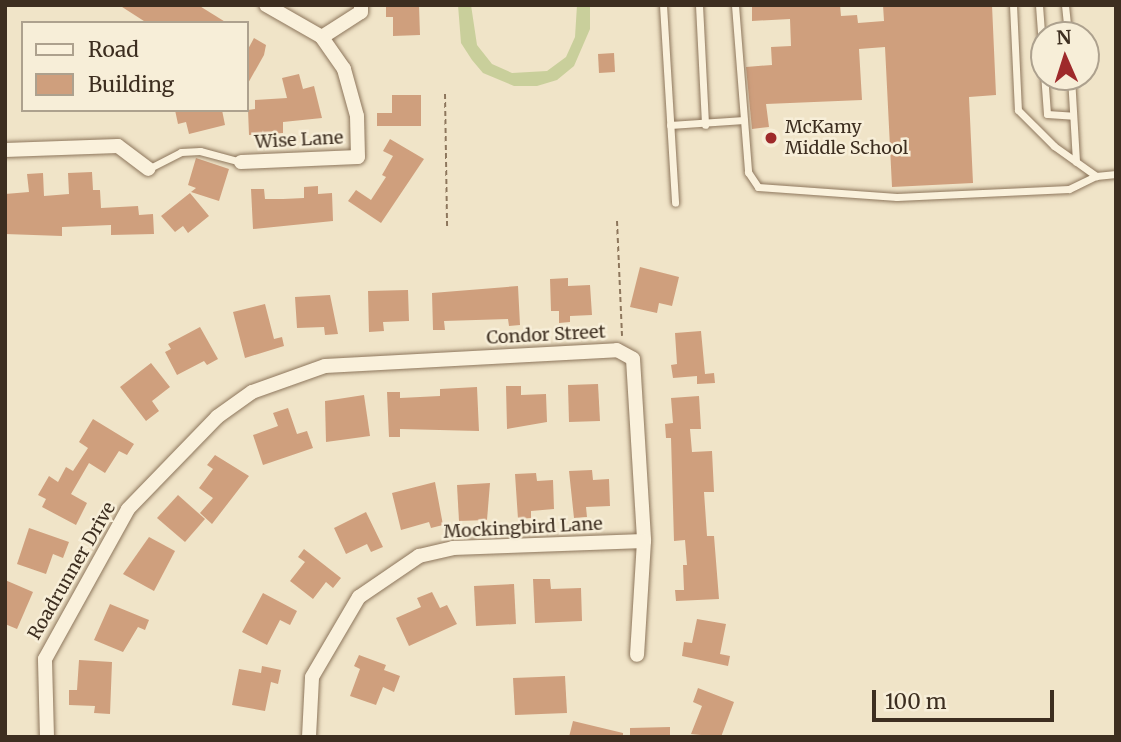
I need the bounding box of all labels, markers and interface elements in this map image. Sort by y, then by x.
legend [21,21,248,112]
north arrow [1030,21,1100,91]
text: N [1056,25,1072,49]
text: Road [88,36,139,63]
text: Building [88,71,174,98]
place label: McKamy Middle School [785,117,908,160]
street label: Wise Lane [254,127,344,153]
marker: McKamy Middle School [763,130,779,146]
street label: Condor Street [486,321,606,349]
street label: Roadrunner Drive [24,498,120,644]
street label: Mockingbird Lane [443,513,603,543]
scale bar [876,676,1058,720]
text: 100 m [885,688,947,715]

